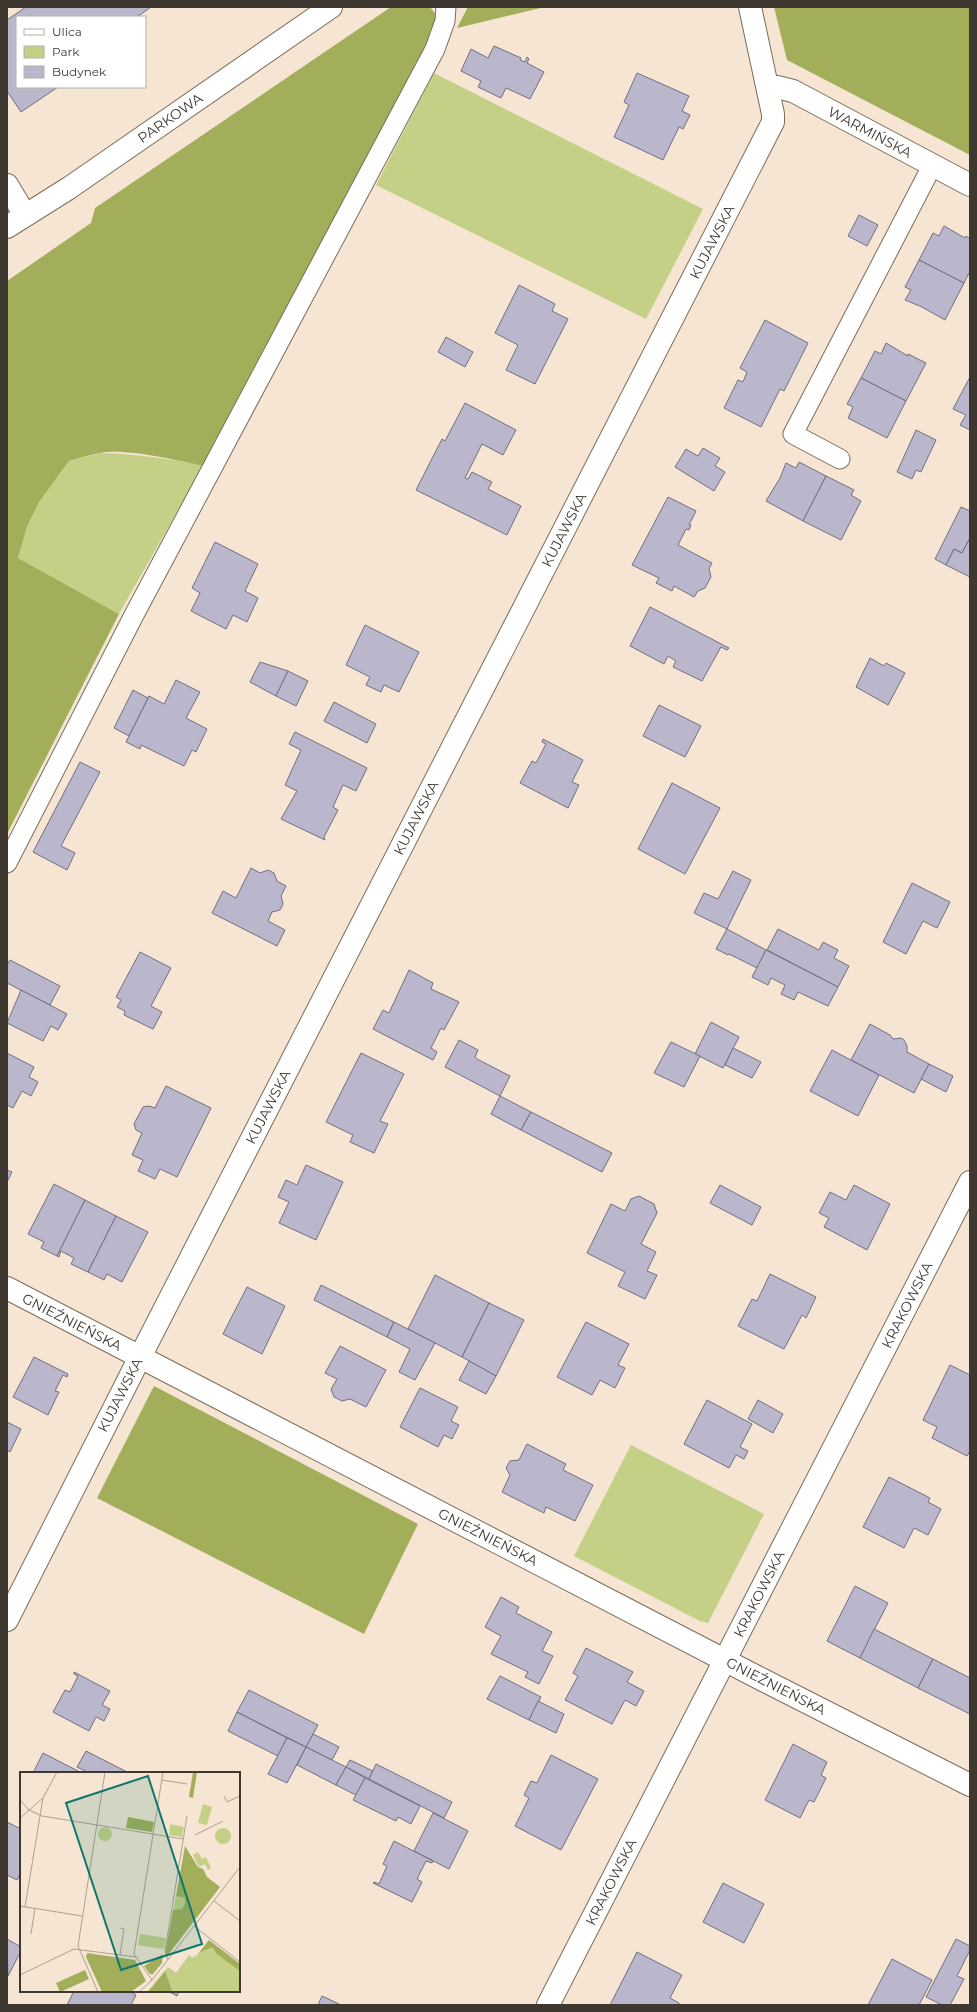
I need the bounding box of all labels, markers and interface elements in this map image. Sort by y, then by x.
legend [16,16,146,88]
text: Ulica [52,24,82,39]
text: Park [52,44,80,59]
text: Budynek [52,64,107,79]
street label: PARKOWA [134,88,207,147]
street label: WARMIŃSKA [825,102,916,162]
street label: KUJAWSKA [686,201,739,282]
street label: KUJAWSKA [538,489,591,570]
street label: KUJAWSKA [390,777,443,858]
street label: KUJAWSKA [242,1066,295,1147]
street label: KRAKOWSKA [878,1258,937,1351]
street label: GNIEŹNIEŃSKA [19,1289,126,1355]
street label: KUJAWSKA [94,1354,147,1435]
street label: GNIEŹNIEŃSKA [435,1504,542,1570]
street label: KRAKOWSKA [730,1547,789,1640]
street label: GNIEŹNIEŃSKA [723,1653,830,1719]
inset map [20,1772,240,1992]
street label: KRAKOWSKA [582,1835,641,1928]

